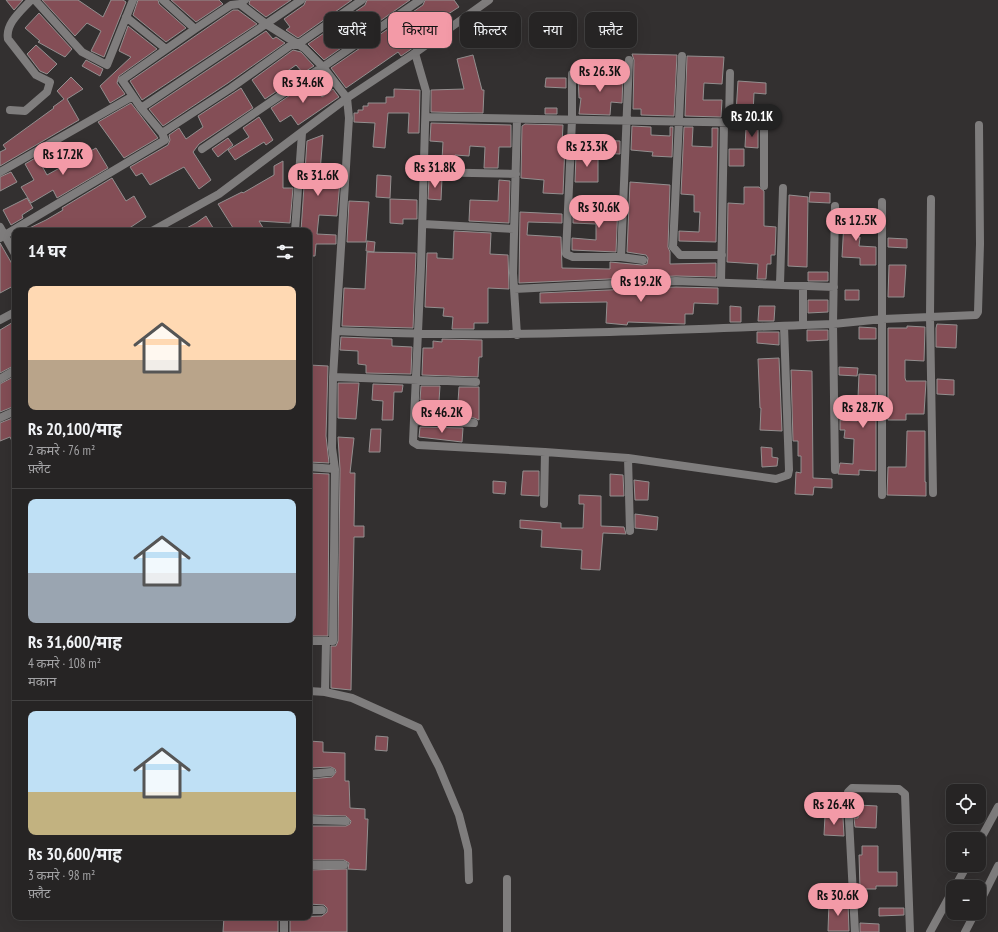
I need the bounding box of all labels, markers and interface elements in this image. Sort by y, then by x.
chip: खरीदें [324,12,380,48]
chip: किराया [388,12,452,48]
chip: फ़िल्टर [460,12,521,48]
chip: नया [529,12,577,48]
chip: फ़्लैट [585,12,637,48]
pin: Rs 26.3K [559,59,641,93]
text: Rs 26.3K [579,63,621,80]
pin: Rs 34.6K [262,70,344,104]
text: Rs 34.6K [282,74,324,91]
pin: Rs 20.1K [711,104,793,138]
text: Rs 20.1K [731,108,773,125]
pin: Rs 23.3K [546,134,628,168]
text: Rs 23.3K [566,138,608,155]
pin: Rs 17.2K [22,142,104,176]
text: Rs 17.2K [43,146,83,163]
pin: Rs 31.8K [394,155,476,189]
text: Rs 31.8K [414,159,456,176]
pin: Rs 31.6K [277,163,359,197]
text: Rs 31.6K [297,167,339,184]
pin: Rs 30.6K [558,195,640,229]
text: Rs 30.6K [578,199,620,216]
pin: Rs 12.5K [815,208,897,242]
text: Rs 12.5K [835,212,877,229]
text: 14 घर [28,240,66,262]
icon: filters [274,241,296,263]
pin: Rs 19.2K [600,269,682,303]
text: Rs 19.2K [620,273,662,290]
icon: home [126,312,198,384]
pin: Rs 28.7K [822,395,904,429]
text: Rs 28.7K [842,399,884,416]
pin: Rs 46.2K [401,400,483,434]
text: Rs 46.2K [421,404,463,421]
text: Rs 20,100/माह [28,418,122,440]
text: 2 कमरे · 76 m² [28,442,95,459]
text: फ़्लैट [28,460,51,477]
icon: home [126,525,198,597]
text: Rs 31,600/माह [28,631,122,653]
text: 4 कमरे · 108 m² [28,655,101,672]
text: मकान [28,673,56,690]
icon: home [126,737,198,809]
map controls [946,784,986,920]
button: locate [946,784,986,824]
pin: Rs 26.4K [793,792,875,826]
text: Rs 26.4K [813,796,855,813]
button: + [946,832,986,872]
text: Rs 30,600/माह [28,843,122,865]
text: 3 कमरे · 98 m² [28,867,95,884]
button: − [946,880,986,920]
pin: Rs 30.6K [797,883,879,917]
text: फ़्लैट [28,885,51,902]
text: Rs 30.6K [817,887,859,904]

